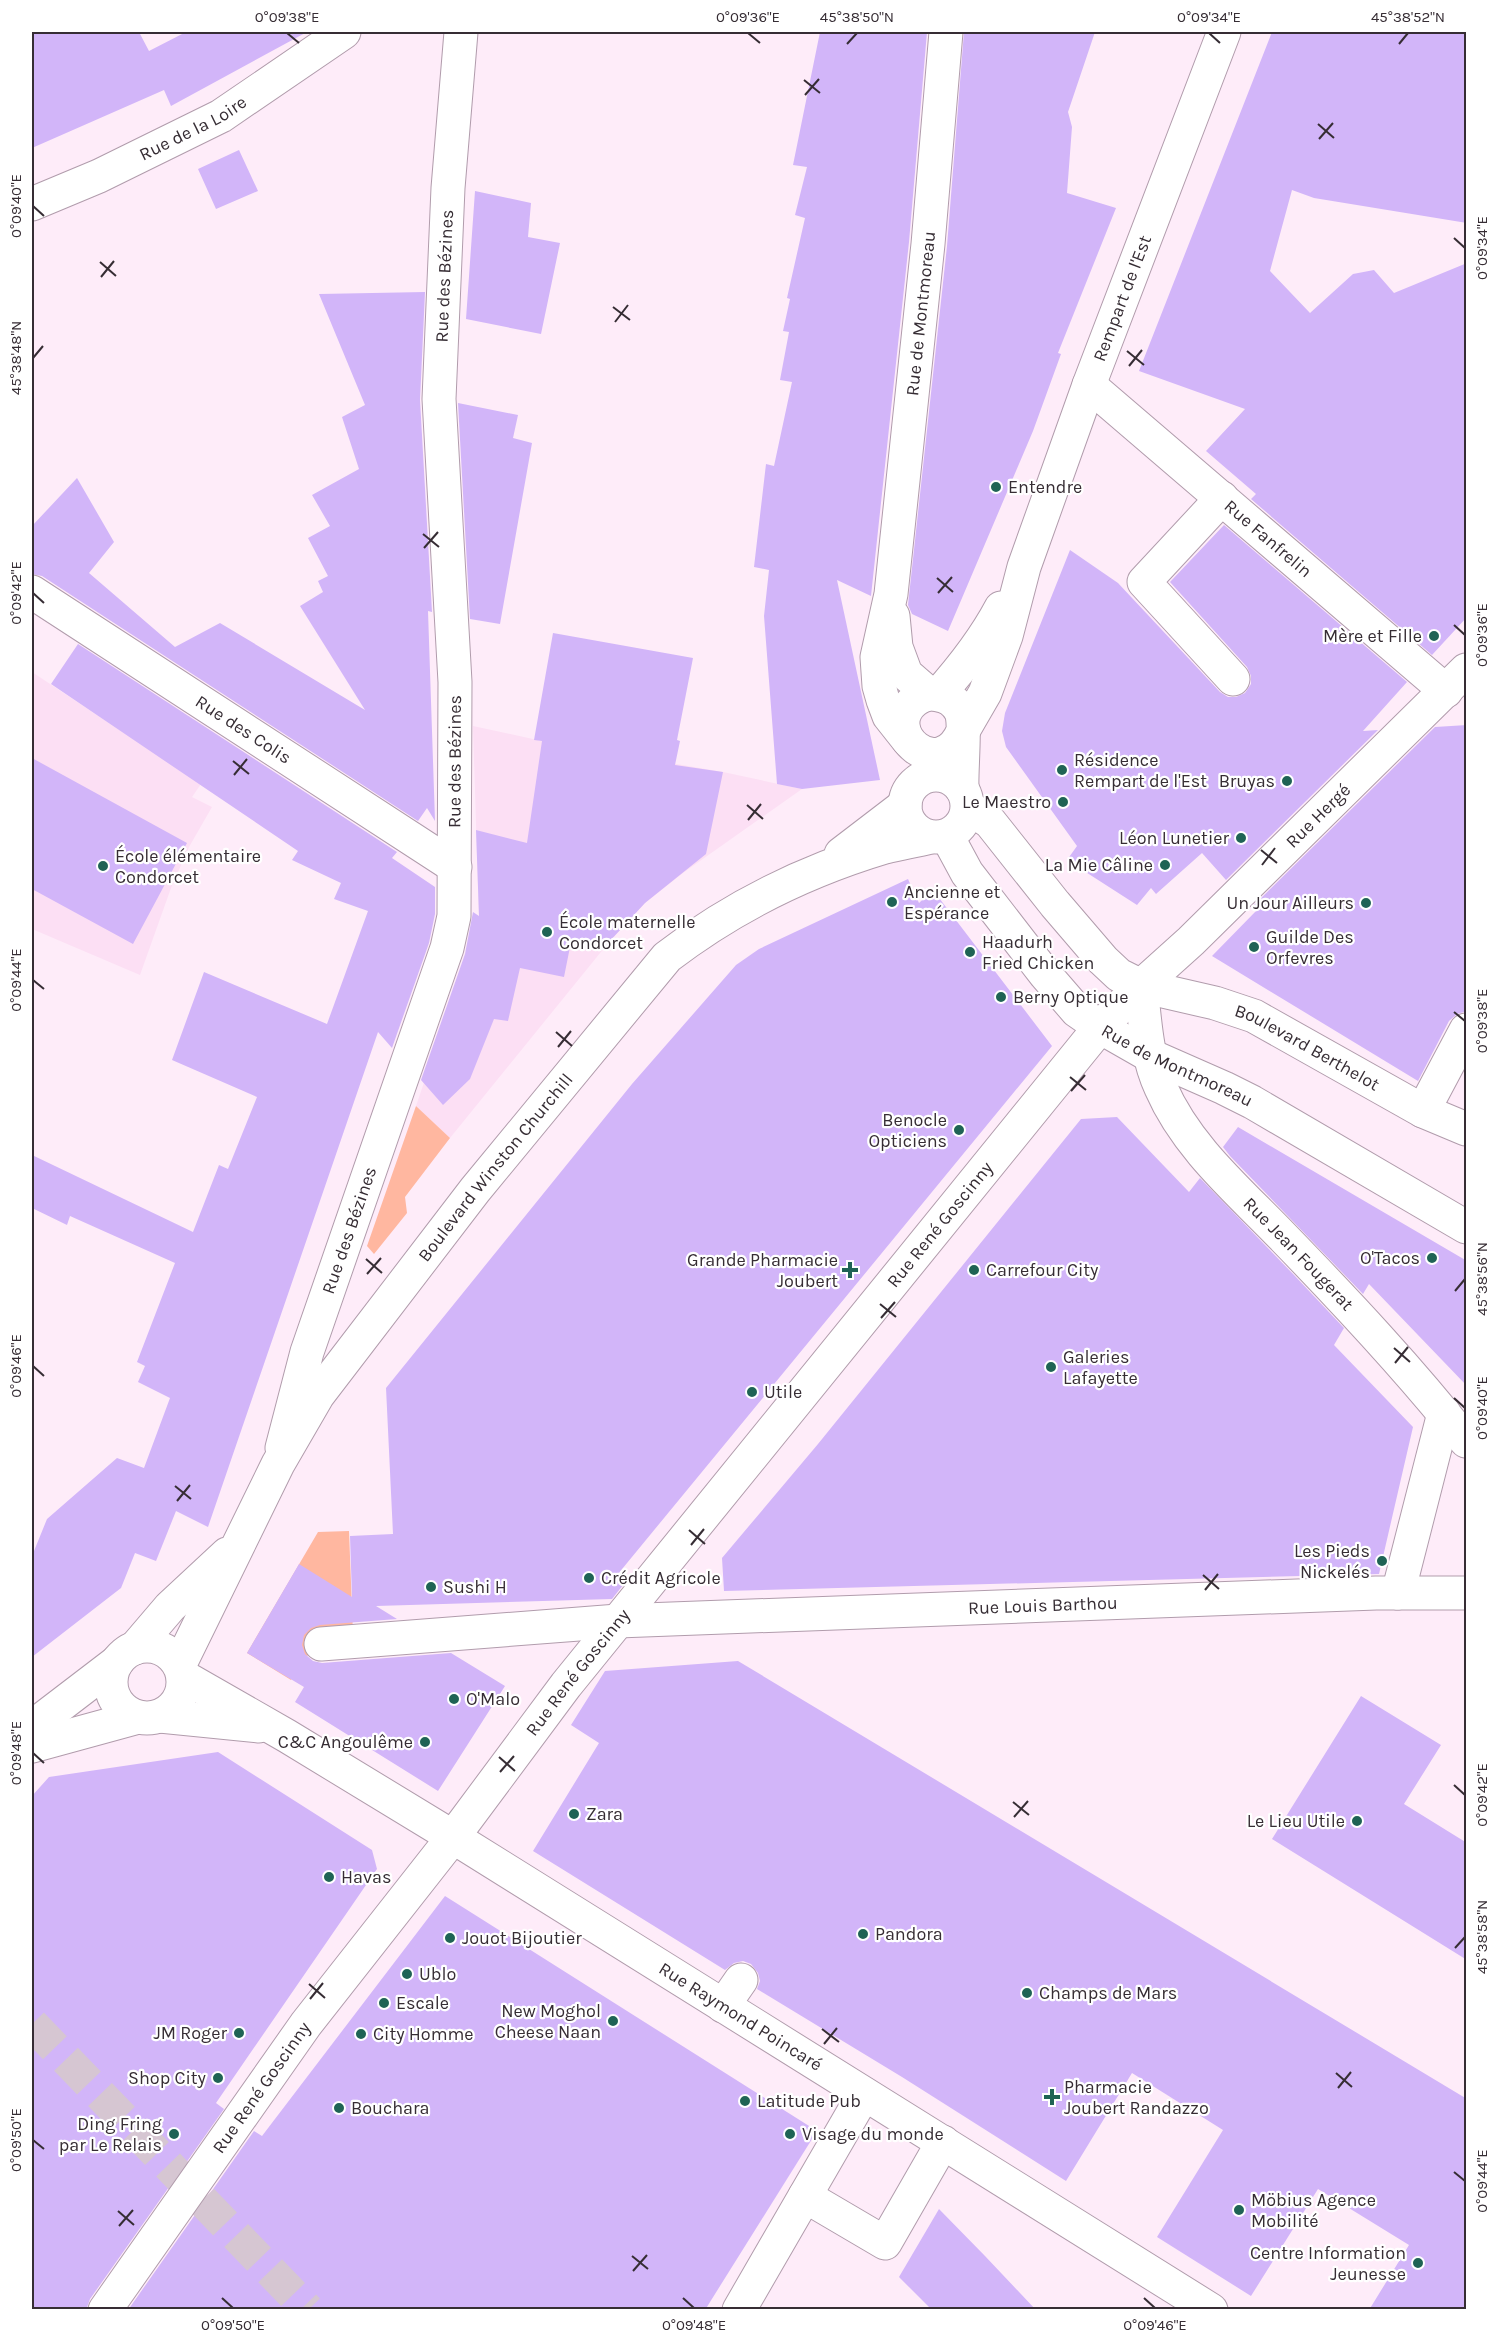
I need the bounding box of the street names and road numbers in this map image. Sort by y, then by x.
street label: Rue de la Loire [136,91,251,165]
street label: Rue des Bézines [430,209,458,343]
street label: Rue de Montmoreau [901,230,940,397]
street label: Rempart de l'Est [1088,232,1156,364]
street label: Rue Fanfrelin [1220,495,1317,582]
street label: Rue des Colis [191,690,295,769]
street label: Rue des Bézines [443,695,466,828]
street label: Rue Hergé [1281,779,1355,852]
street label: Boulevard Berthelot [1232,999,1384,1096]
street label: Rue de Montmoreau [1098,1019,1257,1112]
street label: Boulevard Winston Churchill [413,1069,578,1266]
street label: Rue René Goscinny [882,1156,998,1292]
street label: Rue des Bézines [317,1164,381,1297]
street label: Rue Jean Fougerat [1239,1192,1358,1315]
street label: Rue Louis Barthou [968,1592,1118,1619]
street label: Rue René Goscinny [521,1604,635,1740]
street label: Rue Raymond Poincaré [655,1957,826,2076]
street label: Rue René Goscinny [208,2017,316,2158]

